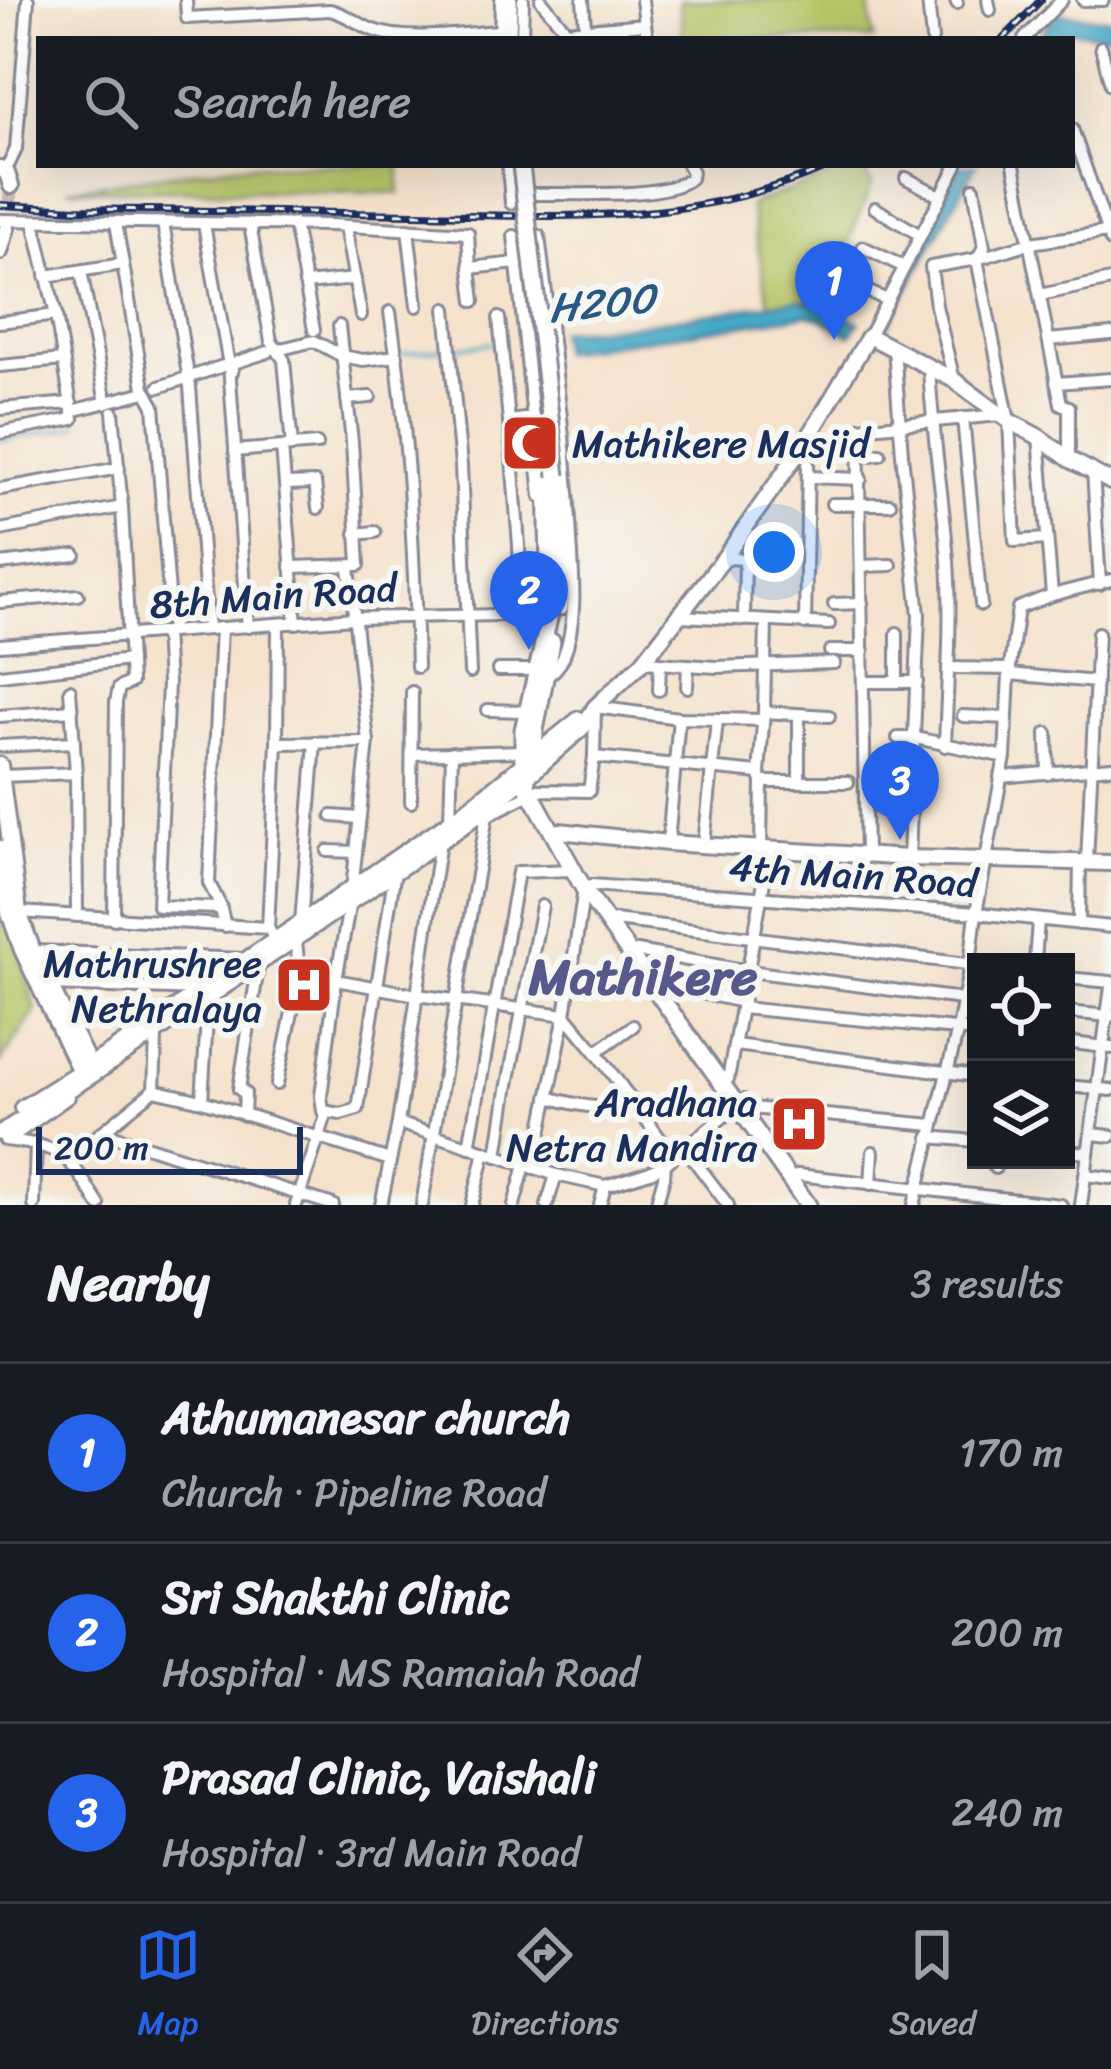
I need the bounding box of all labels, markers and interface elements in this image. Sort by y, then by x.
search box [36,36,1075,168]
text: Search here [174,62,411,142]
icon: search [78,69,144,135]
pin: 1 [795,241,873,340]
water label: H200 [545,260,664,345]
place label: Mathikere Masjid [572,409,872,478]
mosque icon: Mathikere Masjid [499,412,561,474]
your location [744,522,804,582]
pin: 2 [490,551,568,650]
street label: 8th Main Road [147,553,401,639]
pin: 3 [861,741,939,840]
street label: 4th Main Road [727,832,982,918]
place label: Mathrushree Nethralaya [43,929,262,1043]
district label: Mathikere [527,932,758,1022]
map controls [967,953,1075,1169]
button: locate [967,953,1075,1061]
hospital icon: Mathrushree Nethralaya [273,954,335,1016]
button: layers [967,1061,1075,1169]
place label: Aradhana Netra Mandira [506,1068,757,1182]
hospital icon: Aradhana Netra Mandira [768,1093,830,1155]
text: 200 m [54,1119,149,1177]
scale bar [36,1121,303,1174]
text: Nearby [48,1238,209,1328]
text: 3 results [910,1249,1063,1318]
text: Athumanesar church [162,1378,570,1458]
text: 1 [79,1418,95,1487]
text: 170 m [959,1418,1063,1487]
text: Church · Pipeline Road [162,1458,546,1527]
text: Sri Shakthi Clinic [162,1558,511,1638]
text: 2 [76,1598,98,1667]
text: 200 m [951,1598,1063,1667]
text: Hospital · MS Ramaiah Road [162,1638,639,1707]
text: Prasad Clinic, Vaishali [162,1738,596,1818]
text: 3 [76,1778,98,1847]
text: 240 m [951,1778,1063,1847]
text: Hospital · 3rd Main Road [162,1818,581,1887]
tab: Map [135,1922,201,2052]
tab: Directions [471,1922,619,2052]
tab: Saved [889,1922,976,2052]

